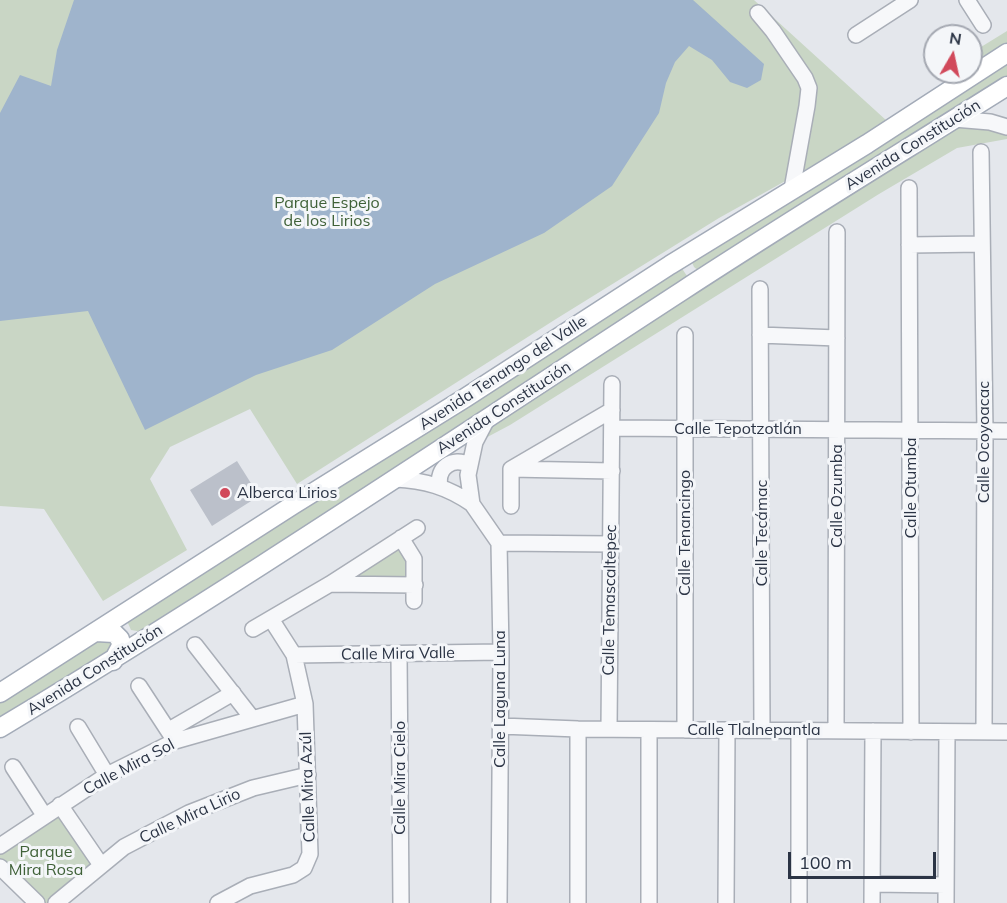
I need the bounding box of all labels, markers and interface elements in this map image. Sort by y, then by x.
north arrow [923,24,983,84]
text: N [948,27,963,49]
street label: Avenida Constitución [842,95,984,195]
park label: Parque Espejo de los Lirios [274,193,380,231]
street label: Avenida Tenango del Valle [416,312,590,434]
street label: Avenida Constitución [433,357,575,459]
street label: Calle Ocoyoacac [974,381,994,503]
street label: Calle Tepotzotlán [674,419,802,439]
street label: Calle Otumba [901,437,921,539]
street label: Calle Ozumba [827,444,847,548]
street label: Calle Tenancingo [675,470,695,596]
street label: Calle Tecámac [752,479,772,587]
place label: Alberca Lirios [237,483,337,503]
marker: Alberca Lirios [218,486,232,500]
street label: Calle Temascaltepec [599,524,621,676]
street label: Avenida Constitución [24,620,166,720]
street label: Calle Laguna Luna [490,630,510,768]
street label: Calle Mira Valle [341,643,455,665]
street label: Calle Tlalnepantla [687,720,821,740]
street label: Calle Mira Cielo [390,721,410,835]
street label: Calle Mira Azúl [296,731,320,843]
street label: Calle Mira Sol [80,735,178,799]
street label: Calle Mira Lirio [137,784,243,848]
scale bar [791,840,940,878]
park label: Parque Mira Rosa [9,842,83,880]
text: 100 m [799,851,852,874]

